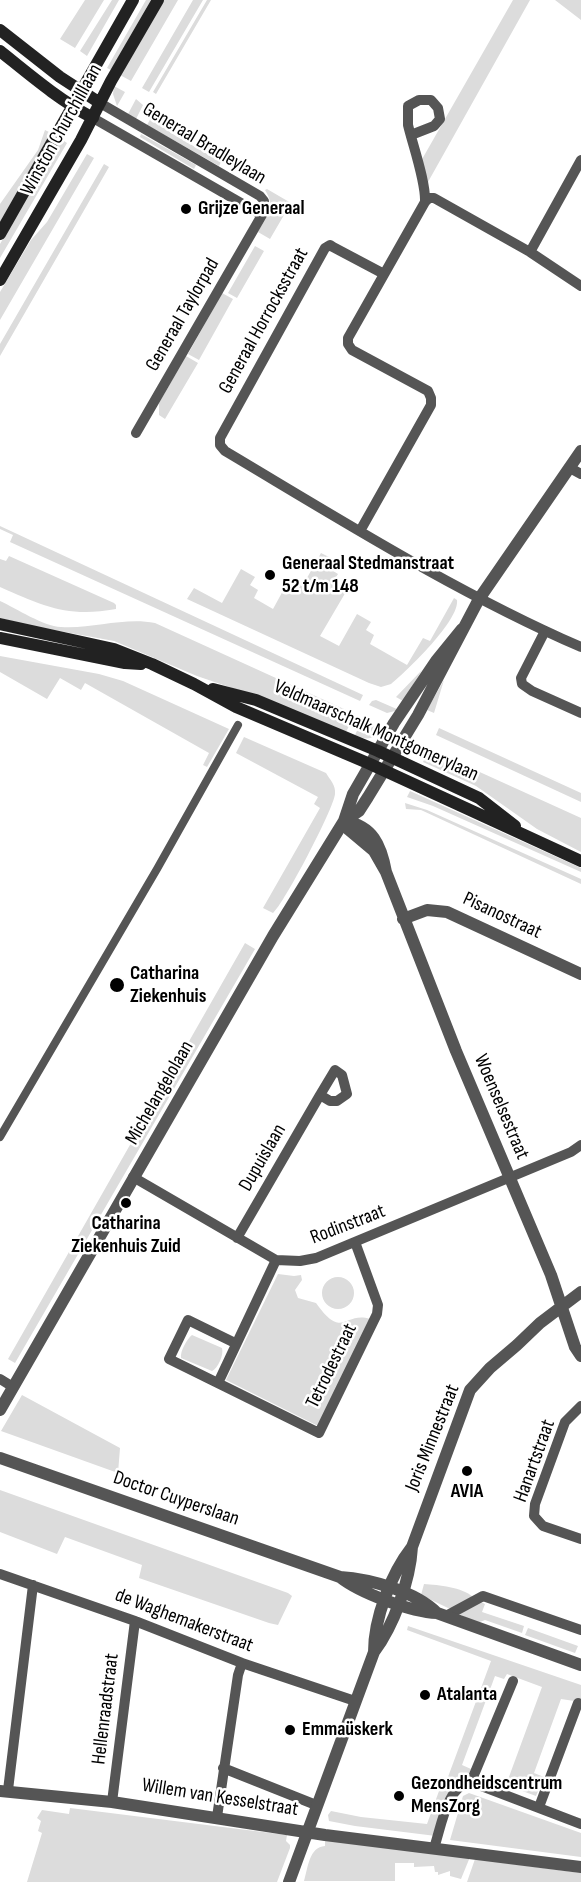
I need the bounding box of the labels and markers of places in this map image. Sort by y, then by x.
place label: Grijze Generaal [198,197,305,221]
marker: Grijze Generaal [179,202,193,216]
place label: Generaal Stedmanstraat 52 t/m 148 [282,552,454,599]
marker: Generaal Stedmanstraat 52 t/m 148 [263,568,277,582]
place label: Catharina Ziekenhuis [130,962,206,1009]
marker: Catharina Ziekenhuis [108,976,126,994]
marker: Catharina Ziekenhuis Zuid [119,1196,133,1210]
place label: Catharina Ziekenhuis Zuid [71,1212,181,1259]
marker: AVIA [460,1464,474,1478]
place label: AVIA [451,1480,483,1504]
place label: Atalanta [437,1683,497,1707]
marker: Atalanta [418,1688,432,1702]
place label: Emmaüskerk [302,1718,393,1742]
marker: Emmaüskerk [283,1723,297,1737]
place label: Gezondheidscentrum MensZorg [411,1772,562,1819]
marker: Gezondheidscentrum MensZorg [392,1789,406,1803]

